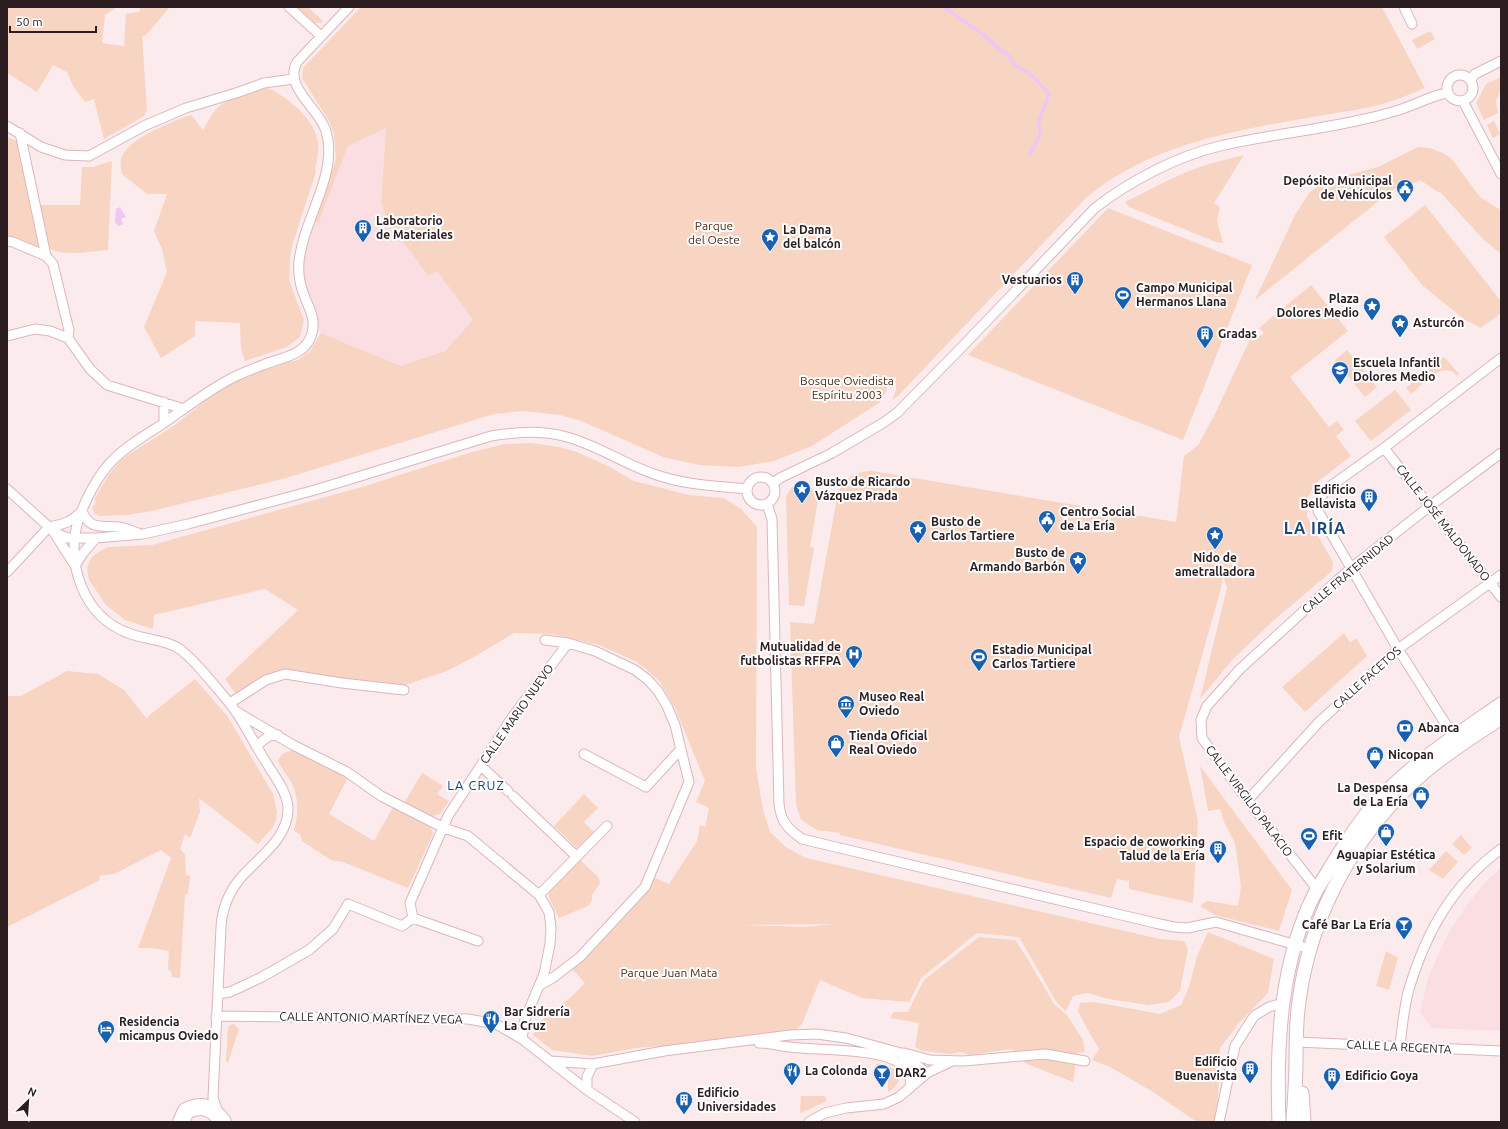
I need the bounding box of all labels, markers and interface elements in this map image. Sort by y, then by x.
scale bar [10,8,96,34]
text: 50 m [16,15,43,28]
place label: Depósito Municipal de Vehículos [1283,174,1392,201]
public building icon: Depósito Municipal de Vehículos [1395,178,1415,203]
place label: Laboratorio de Materiales [376,214,453,241]
building icon: Laboratorio de Materiales [353,218,373,243]
park label: Parque del Oeste [688,219,740,246]
place label: La Dama del balcón [783,223,841,250]
place icon: La Dama del balcón [760,227,780,252]
building icon: Vestuarios [1065,270,1085,295]
place label: Vestuarios [1002,273,1062,286]
place label: Campo Municipal Hermanos Llana [1136,281,1233,308]
sports icon: Campo Municipal Hermanos Llana [1113,285,1133,310]
place label: Plaza Dolores Medio [1277,292,1359,319]
place icon: Plaza Dolores Medio [1362,296,1382,321]
place icon: Asturcón [1390,313,1410,338]
place label: Asturcón [1413,316,1464,329]
building icon: Gradas [1195,324,1215,349]
place label: Gradas [1218,327,1257,340]
place label: Escuela Infantil Dolores Medio [1353,356,1440,383]
school or university icon: Escuela Infantil Dolores Medio [1330,360,1350,385]
park label: Bosque Oviedista Espíritu 2003 [800,374,894,401]
street label: CALLE JOSÉ MALDONADO [1394,462,1493,584]
place label: Busto de Ricardo Vázquez Prada [815,475,910,502]
place icon: Busto de Ricardo Vázquez Prada [792,479,812,504]
place label: Edificio Bellavista [1300,483,1356,510]
building icon: Edificio Bellavista [1359,487,1379,512]
place label: Centro Social de La Ería [1060,505,1135,532]
public building icon: Centro Social de La Ería [1037,509,1057,534]
place label: Busto de Carlos Tartiere [931,515,1015,542]
district label: LA IRÍA [1284,517,1346,537]
place icon: Busto de Carlos Tartiere [908,519,928,544]
place icon: Nido de ametralladora [1205,525,1225,550]
street label: CALLE FRATERNIDAD [1299,531,1396,616]
place label: Busto de Armando Barbón [970,546,1065,573]
place icon: Busto de Armando Barbón [1068,550,1088,575]
place label: Nido de ametralladora [1175,551,1255,578]
place label: Mutualidad de futbolistas RFFPA [740,640,842,667]
place label: Estadio Municipal Carlos Tartiere [992,643,1092,670]
hospital icon: Mutualidad de futbolistas RFFPA [844,644,864,669]
street label: CALLE FACETOS [1330,644,1403,712]
sports icon: Estadio Municipal Carlos Tartiere [969,647,989,672]
street label: CALLE MARIO NUEVO [477,662,556,766]
place label: Museo Real Oviedo [859,690,924,717]
museum icon: Museo Real Oviedo [836,694,856,719]
bank icon: Abanca [1395,718,1415,743]
place label: Abanca [1418,721,1459,734]
place label: Tienda Oficial Real Oviedo [849,729,928,756]
shop icon: Tienda Oficial Real Oviedo [826,733,846,758]
street label: CALLE VIRGILIO PALACIO [1203,743,1295,859]
shop icon: Nicopan [1365,745,1385,770]
place label: Nicopan [1388,748,1434,761]
district label: LA CRUZ [447,778,505,792]
place label: La Despensa de La Ería [1337,781,1408,808]
shop icon: La Despensa de La Ería [1411,785,1431,810]
shop icon: Aguapiar Estética y Solarium [1376,822,1396,847]
sports icon: Efit [1299,826,1319,851]
place label: Efit [1322,829,1343,842]
place label: Espacio de coworking Talud de la Ería [1084,835,1205,862]
building icon: Espacio de coworking Talud de la Ería [1208,839,1228,864]
place label: Aguapiar Estética y Solarium [1336,848,1436,875]
bar icon: Café Bar La Ería [1394,915,1414,940]
place label: Café Bar La Ería [1302,918,1391,931]
park label: Parque Juan Mata [621,966,718,979]
place label: Bar Sidrería La Cruz [504,1005,570,1032]
street label: CALLE ANTONIO MARTÍNEZ VEGA [279,1009,463,1026]
restaurant icon: Bar Sidrería La Cruz [481,1009,501,1034]
place label: Residencia micampus Oviedo [119,1015,218,1042]
hotel icon: Residencia micampus Oviedo [96,1019,116,1044]
street label: CALLE LA REGENTA [1346,1037,1452,1056]
place label: Edificio Buenavista [1175,1055,1237,1082]
building icon: Edificio Buenavista [1240,1059,1260,1084]
restaurant icon: La Colonda [782,1061,802,1086]
bar icon: DAR2 [872,1063,892,1088]
place label: La Colonda [805,1064,867,1077]
place label: DAR2 [895,1066,927,1079]
building icon: Edificio Goya [1322,1066,1342,1091]
place label: Edificio Goya [1345,1069,1418,1082]
north arrow [8,1081,48,1121]
text: N [26,1085,38,1099]
place label: Edificio Universidades [697,1086,777,1113]
building icon: Edificio Universidades [674,1090,694,1115]

